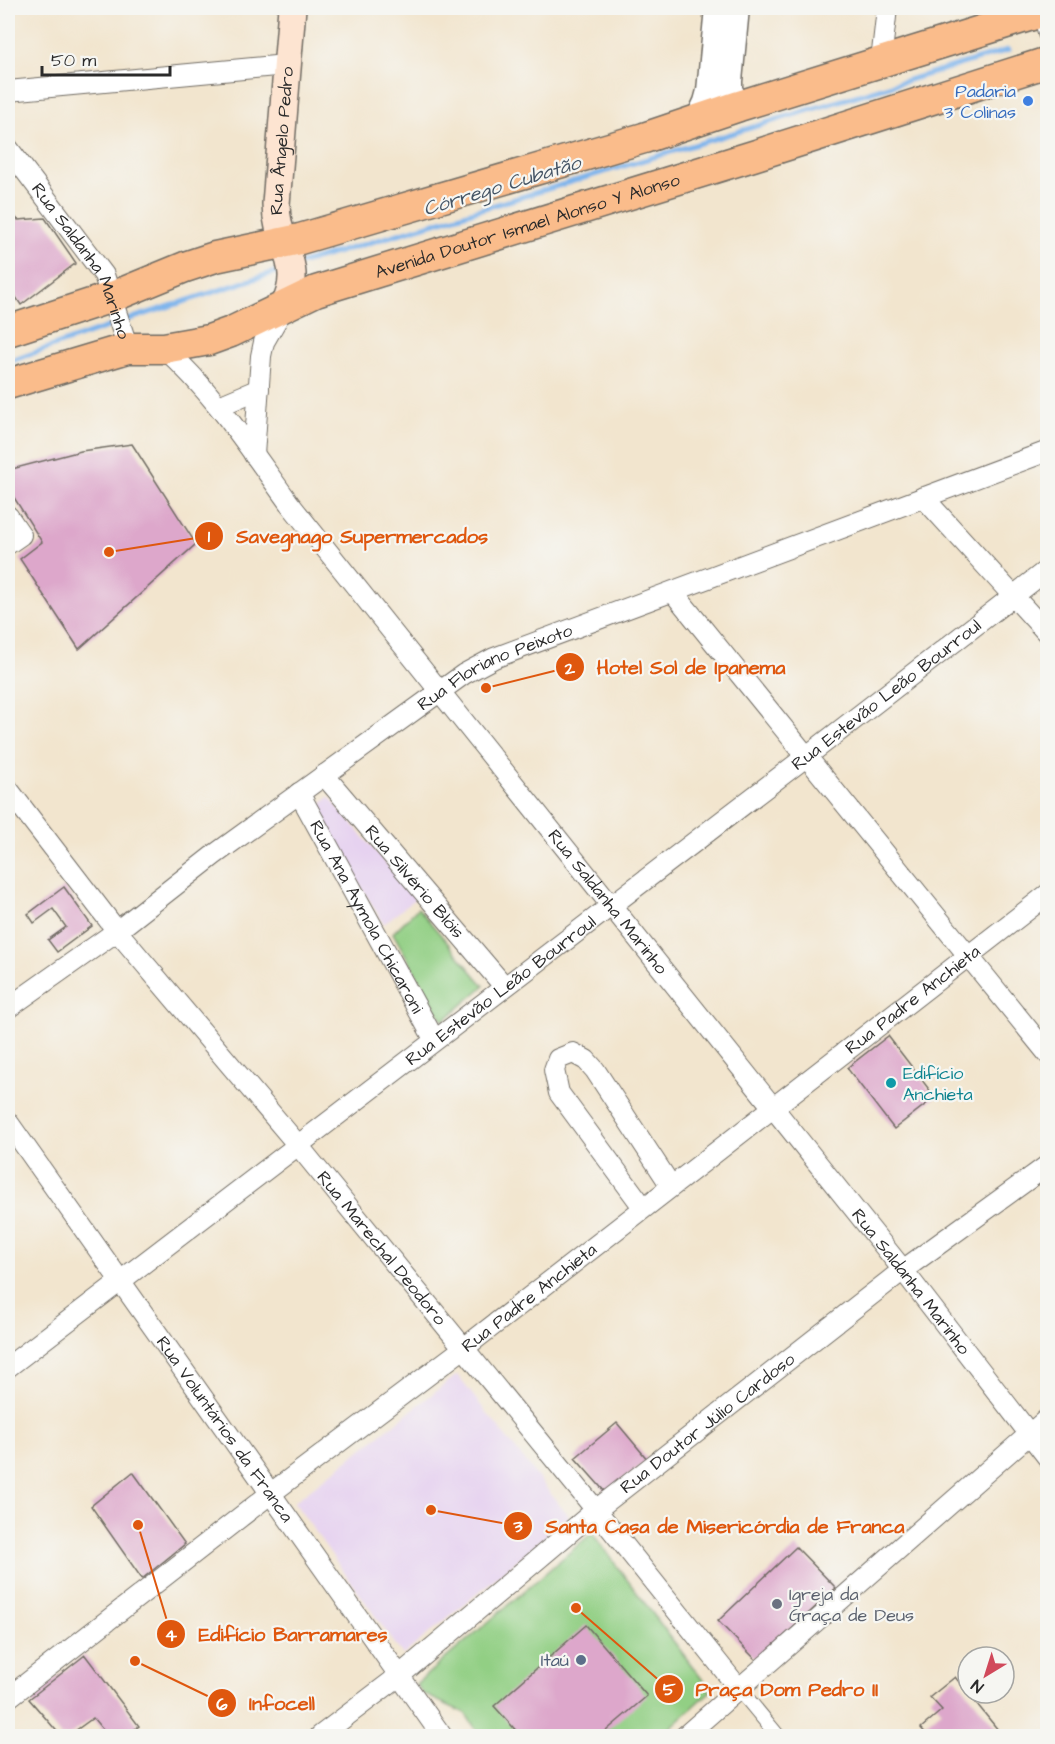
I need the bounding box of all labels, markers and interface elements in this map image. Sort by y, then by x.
scale bar [42,39,170,77]
text: 50 m [51,48,96,73]
street label: Rua Ângelo Pedro [263,66,300,216]
place label: Padaria 3 Colinas [944,79,1016,125]
marker: Padaria 3 Colinas [1021,94,1035,108]
water label: Córrego Cubatão [420,148,586,224]
street label: Avenida Doutor Ismael Alonso Y Alonso [372,167,683,285]
street label: Rua Saldanha Marinho [26,177,137,342]
callout: Savegnago Supermercados [194,517,500,555]
text: Savegnago Supermercados [235,523,488,552]
text: 1 [208,524,211,549]
street label: Rua Estevão Leão Bourroul [786,613,986,776]
street label: Rua Floriano Peixoto [412,617,576,717]
callout: Hotel Sol de Ipanema [555,648,798,686]
text: Hotel Sol de Ipanema [597,654,786,682]
text: 2 [564,656,576,681]
street label: Rua Ana Aymola Chicaroni [304,816,430,1018]
street label: Rua Silvério Blóis [359,819,471,944]
street label: Rua Saldanha Marinho [542,824,674,979]
street label: Rua Estevão Leão Bourroul [400,909,601,1071]
street label: Rua Padre Anchieta [840,939,985,1060]
place label: Edifício Anchieta [903,1061,973,1107]
marker: Edifício Anchieta [884,1076,898,1090]
street label: Rua Marechal Deodoro [311,1165,452,1330]
street label: Rua Saldanha Marinho [846,1203,976,1360]
street label: Rua Padre Anchieta [456,1237,602,1358]
street label: Rua Voluntários da Franca [150,1331,300,1527]
street label: Rua Doutor Júlio Cardoso [615,1347,800,1499]
callout: Santa Casa de Misericórdia de Franca [503,1507,916,1545]
text: Santa Casa de Misericórdia de Franca [545,1513,905,1541]
text: 3 [512,1514,523,1539]
place label: Igreja da Graça de Deus [789,1582,914,1628]
marker: Igreja da Graça de Deus [770,1597,784,1611]
callout: Edifício Barramares [156,1615,399,1653]
text: Edifício Barramares [198,1621,388,1649]
text: 4 [165,1623,178,1648]
north arrow [956,1645,1016,1705]
place label: Itaú [541,1648,569,1673]
marker: Itaú [574,1653,588,1667]
callout: Praça Dom Pedro II [654,1670,891,1708]
text: N [967,1674,988,1698]
text: Praça Dom Pedro II [696,1676,878,1704]
text: 5 [663,1677,676,1702]
callout: Infocell [207,1684,327,1722]
text: Infocell [249,1690,315,1718]
text: 6 [216,1692,228,1717]

